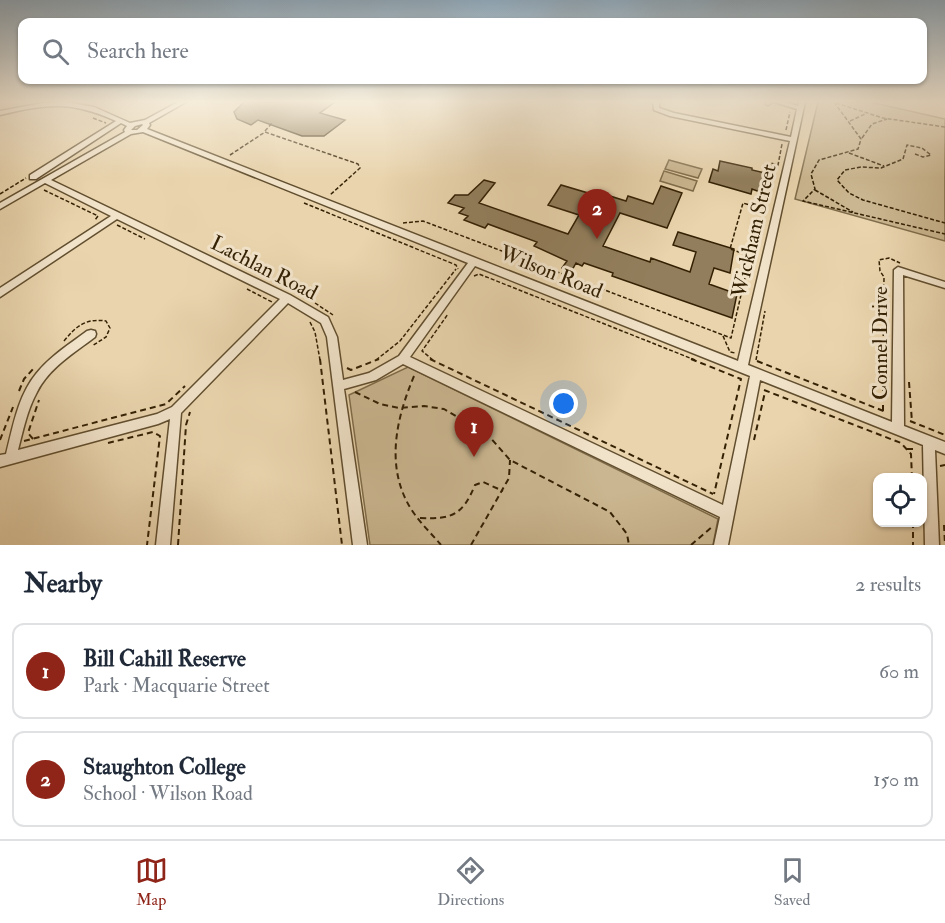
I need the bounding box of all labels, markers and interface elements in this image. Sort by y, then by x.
search box [18,18,927,84]
icon: search [39,35,72,68]
text: Search here [87,37,189,65]
street label: Wickham Street [725,161,783,301]
pin: 2 [578,190,616,239]
street label: Lachlan Road [206,230,323,307]
street label: Wilson Road [495,239,607,305]
street label: Connel Drive [867,286,894,400]
your location [549,389,578,418]
pin: 1 [454,408,494,457]
map controls [873,473,927,527]
button: locate [873,473,927,527]
text: Nearby [24,568,102,600]
text: 2 results [855,572,921,597]
text: Bill Cahill Reserve [83,645,246,673]
text: 1 [42,659,49,684]
text: 60 m [879,659,919,684]
text: Park · Macquarie Street [83,673,270,698]
text: Staughton College [83,753,246,781]
text: 2 [40,767,51,792]
text: 150 m [873,767,919,792]
text: School · Wilson Road [83,781,253,806]
tab: Map [135,854,168,910]
tab: Directions [437,854,504,910]
tab: Saved [774,854,810,910]

